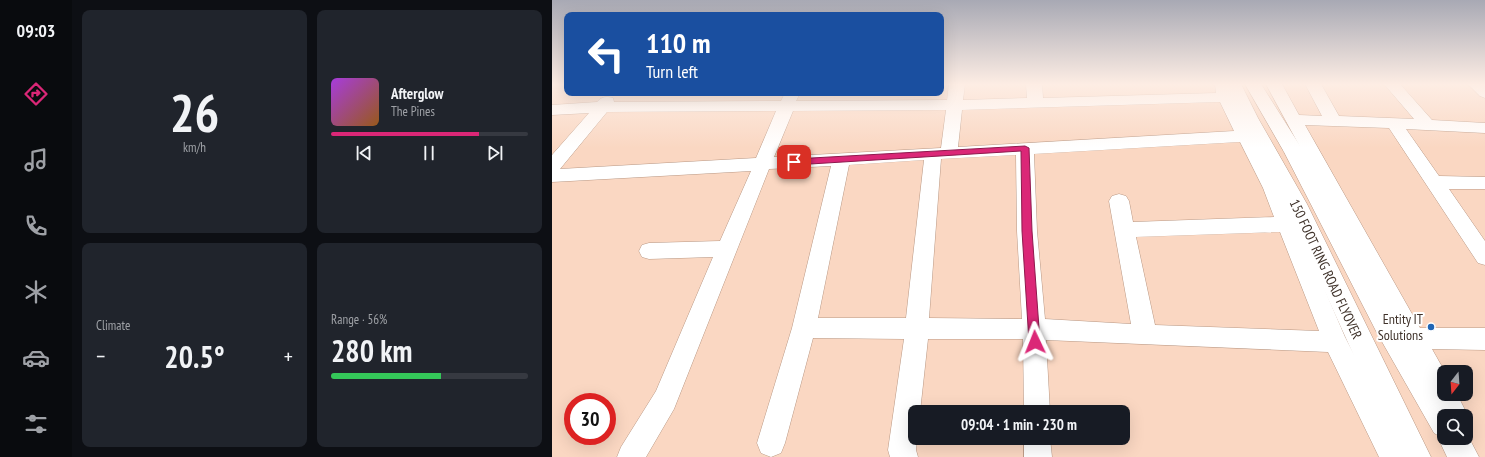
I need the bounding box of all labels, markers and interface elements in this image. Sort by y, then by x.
text: 09:03 [17,19,55,42]
text: 110 m [646,24,710,61]
icon: left [580,28,632,80]
text: Turn left [646,60,698,83]
text: 26 [170,79,219,146]
icon: directions [22,80,50,108]
text: Afterglow [391,84,443,103]
text: The Pines [391,103,435,120]
text: km/h [183,139,206,156]
icon: previous [353,142,375,164]
icon: pause [418,142,440,164]
icon: next [484,142,506,164]
pin [777,145,811,179]
icon: music [22,146,50,174]
icon: arrive [783,151,805,173]
street label: 150 FOOT RING ROAD FLYOVER [1286,196,1366,342]
icon: phone [22,212,50,240]
icon: climate [22,278,50,306]
place label: Entity IT Solutions [1378,310,1424,344]
text: Range · 56% [331,311,387,328]
text: Climate [96,317,130,334]
position arrow [1014,321,1056,363]
marker: Entity IT Solutions [1426,322,1436,332]
text: 280 km [331,331,412,370]
text: 20.5° [164,337,225,376]
text: − [96,342,105,370]
text: + [284,342,293,370]
icon: car [22,344,50,372]
north arrow [1437,365,1473,401]
map controls [1437,365,1473,445]
speed limit sign: 30 [564,393,616,445]
button: search [1437,409,1473,445]
icon: filters [22,410,50,438]
text: 09:04 · 1 min · 230 m [961,415,1077,434]

